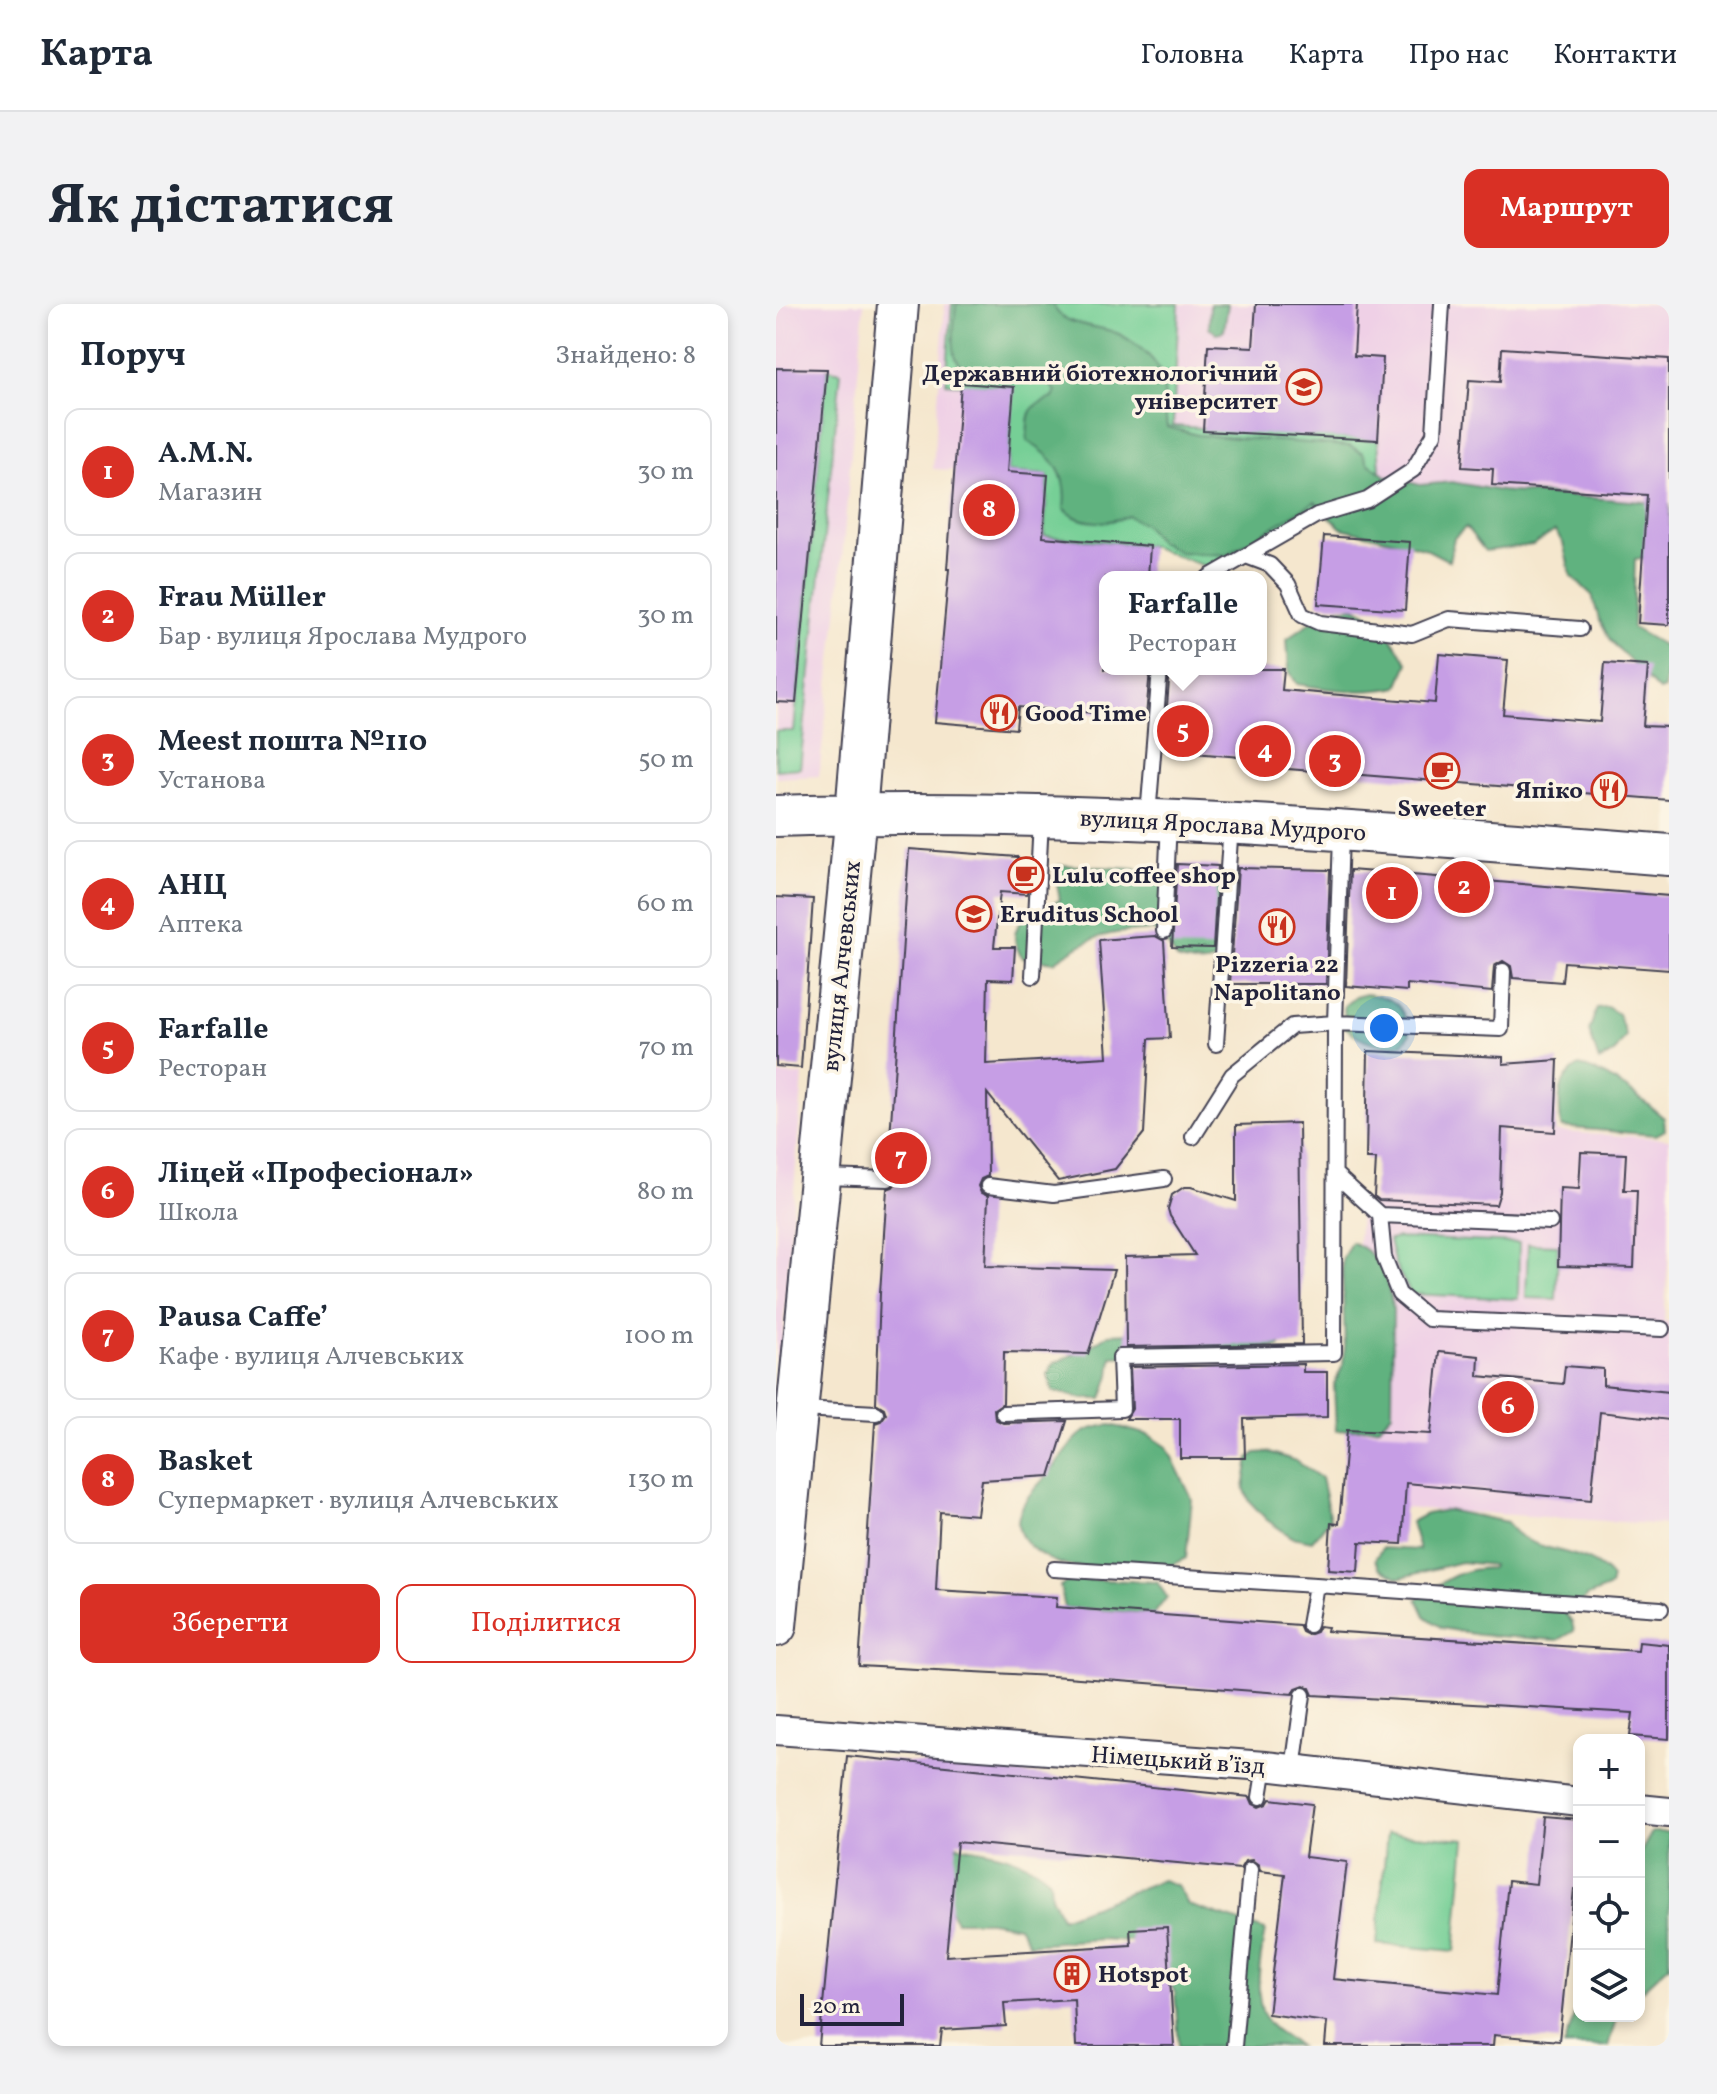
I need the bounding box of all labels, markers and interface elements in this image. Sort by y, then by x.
text: Карта [40,29,153,82]
text: Головна [1141,36,1245,75]
text: Карта [1289,36,1365,75]
text: Про нас [1409,36,1509,75]
text: Контакти [1553,36,1677,75]
text: Як дістатися [48,169,394,247]
button: Маршрут [1464,169,1669,248]
text: Поруч [80,333,186,380]
text: Знайдено: 8 [555,338,696,374]
place label: Державний біотехнологічний університет [922,358,1278,420]
school or university icon: Державний біотехнологічний університет [1285,368,1323,406]
text: A.M.N. [158,433,254,475]
text: 1 [103,454,113,490]
text: 30 m [637,454,694,490]
text: Магазин [158,475,262,511]
pin: 8 [963,480,1015,540]
popup [1099,571,1267,675]
text: Frau Müller [158,577,326,619]
text: Farfalle [1128,584,1238,626]
text: 2 [101,598,115,634]
text: 30 m [637,598,694,634]
text: Бар · вулиця Ярослава Мудрого [158,619,527,655]
text: Ресторан [1128,626,1237,662]
restaurant icon: Good Time [980,694,1018,732]
place label: Good Time [1025,698,1147,732]
pin: 5 [1157,701,1209,761]
text: Meest пошта №110 [158,721,427,763]
pin: 4 [1239,721,1291,781]
pin: 3 [1309,731,1361,791]
text: 3 [101,742,115,778]
text: 50 m [638,742,694,778]
cafe icon: Sweeter [1423,752,1461,790]
text: Установа [158,763,266,799]
restaurant icon: Япіко [1590,771,1628,809]
place label: Япіко [1515,775,1583,809]
place label: Sweeter [1398,793,1487,827]
street label: вулиця Ярослава Мудрого [1079,803,1367,851]
cafe icon: Lulu coffee shop [1007,856,1045,894]
pin: 2 [1438,857,1490,917]
street label: вулиця Алчевських [815,859,871,1073]
place label: Lulu coffee shop [1052,860,1236,894]
pin: 1 [1366,863,1418,923]
text: АНЦ [158,865,227,907]
text: 4 [100,886,116,922]
text: 60 m [637,886,694,922]
school or university icon: Eruditus School [955,895,993,933]
place label: Eruditus School [1000,899,1179,933]
text: Аптека [158,907,243,943]
restaurant icon: Pizzeria 22 Napolitano [1258,908,1296,946]
place label: Pizzeria 22 Napolitano [1213,949,1341,1011]
your location [1364,1008,1404,1048]
text: Farfalle [158,1009,269,1051]
text: 5 [102,1030,114,1066]
text: 70 m [639,1030,694,1066]
text: Ресторан [158,1051,267,1087]
pin: 7 [875,1128,927,1188]
text: Ліцей «Професіонал» [158,1153,474,1195]
text: 6 [101,1174,115,1210]
text: 80 m [637,1174,694,1210]
text: Школа [158,1195,239,1231]
text: Pausa Caffe’ [158,1297,328,1339]
text: 7 [102,1318,114,1354]
text: 100 m [624,1318,694,1354]
text: Кафе · вулиця Алчевських [158,1339,464,1375]
pin: 6 [1482,1377,1534,1437]
text: Basket [158,1441,253,1483]
text: 8 [101,1462,115,1498]
text: 130 m [627,1462,694,1498]
text: Супермаркет · вулиця Алчевських [158,1483,559,1519]
button: Зберегти [80,1584,380,1663]
button: Поділитися [396,1584,696,1663]
map controls [1573,1734,1645,2022]
button: + [1573,1734,1645,1806]
street label: Німецький в’їзд [1090,1739,1266,1785]
button: − [1573,1806,1645,1878]
button: locate [1573,1878,1645,1950]
button: layers [1573,1950,1645,2022]
building icon: Hotspot [1053,1955,1091,1993]
place label: Hotspot [1098,1959,1188,1993]
scale bar [800,1990,904,2026]
text: 20 m [812,1992,861,2023]

